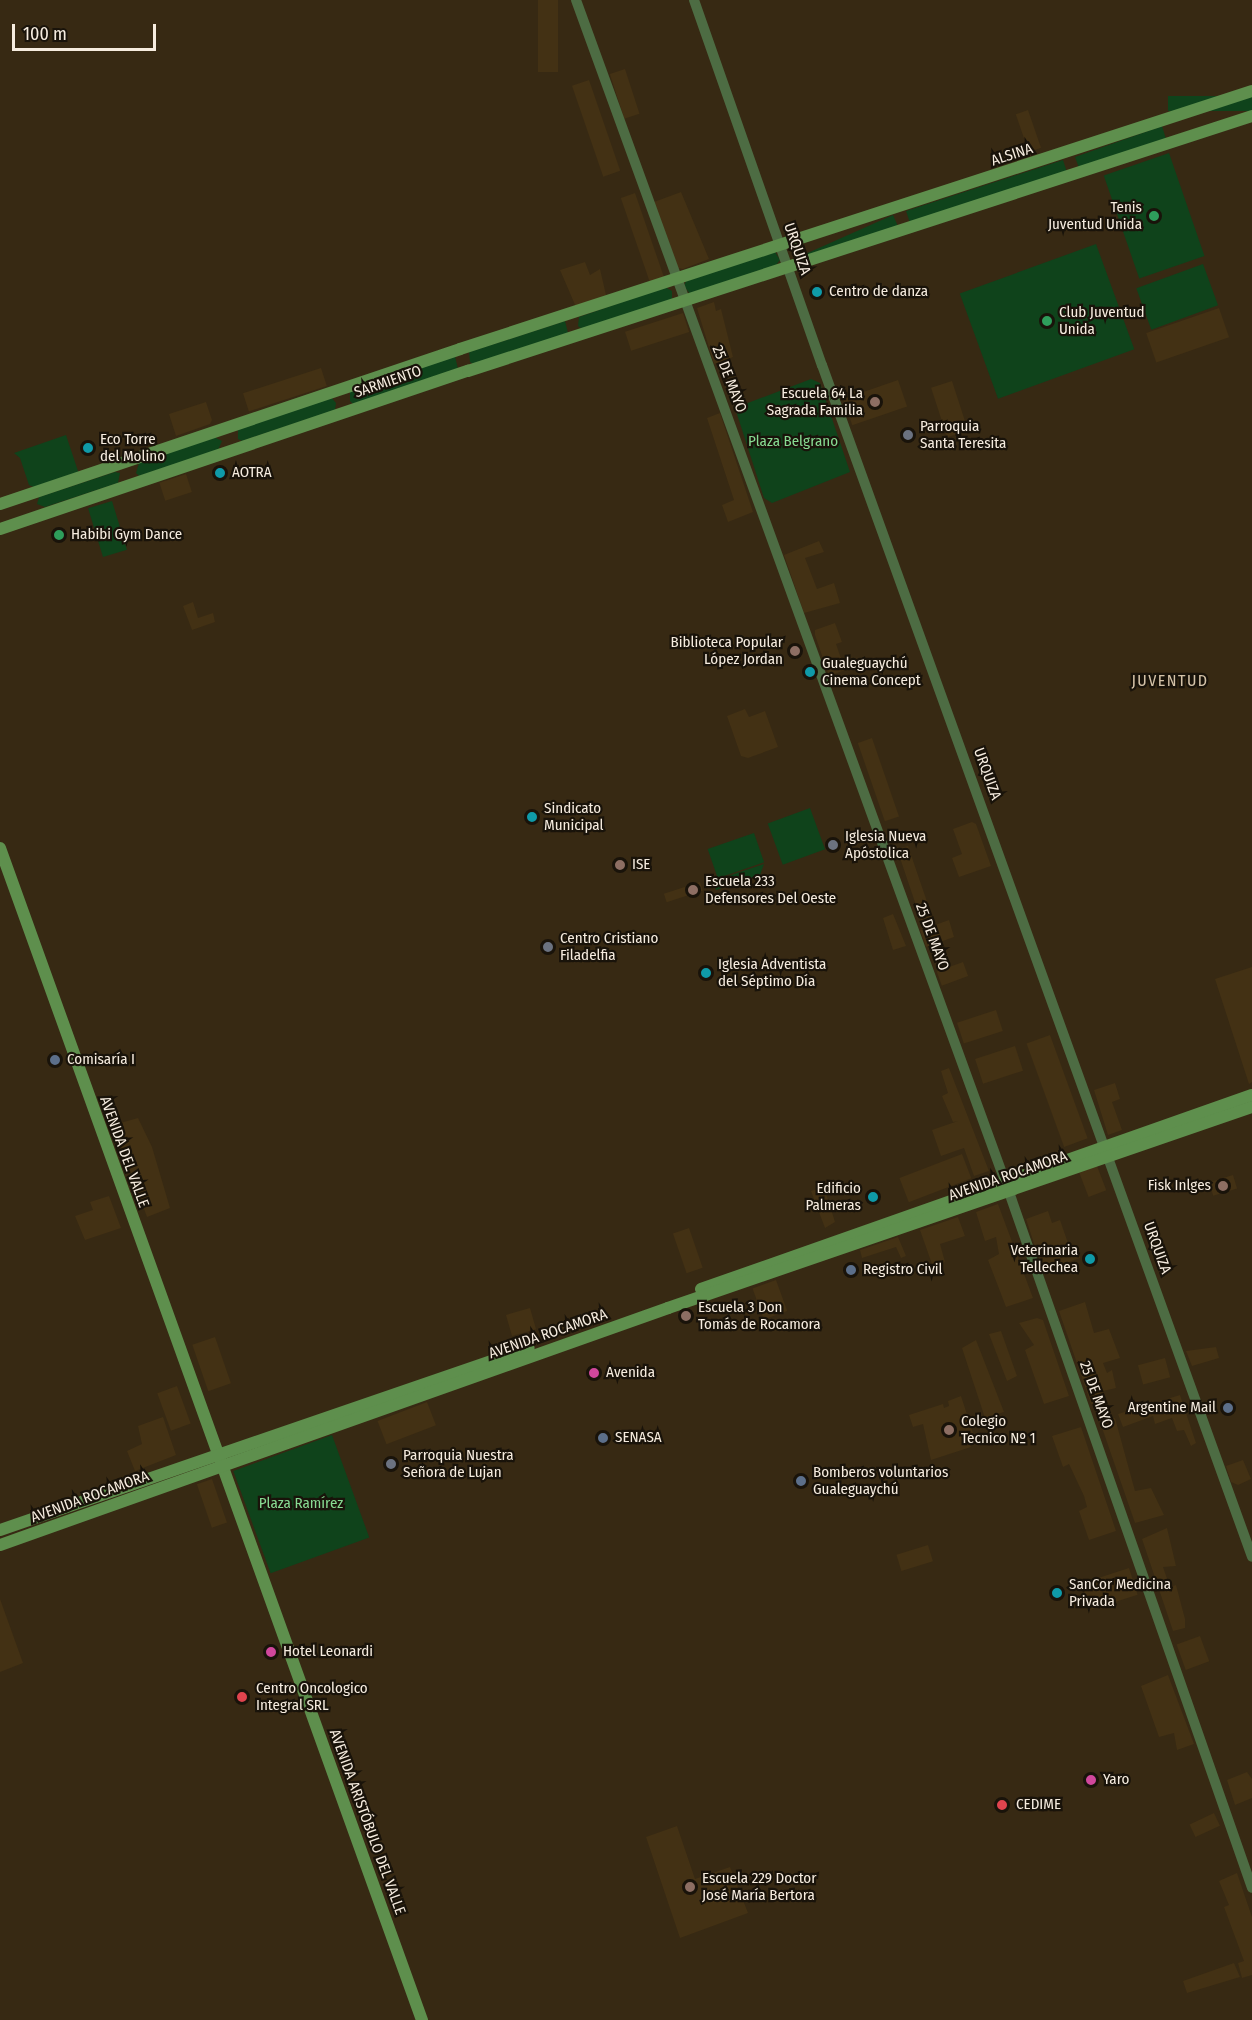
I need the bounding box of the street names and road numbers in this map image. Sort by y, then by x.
street label: ALSINA [989,140,1035,170]
street label: URQUIZA [780,221,814,277]
street label: 25 DE MAYO [708,343,750,415]
street label: SARMIENTO [352,362,424,402]
street label: URQUIZA [969,746,1005,802]
street label: 25 DE MAYO [911,901,953,973]
street label: AVENIDA DEL VALLE [96,1094,152,1210]
street label: AVENIDA ROCAMORA [946,1147,1070,1205]
street label: URQUIZA [1139,1220,1175,1276]
street label: AVENIDA ROCAMORA [486,1305,610,1363]
street label: 25 DE MAYO [1075,1359,1117,1431]
street label: AVENIDA ROCAMORA [29,1467,151,1527]
street label: AVENIDA ARISTÓBULO DEL VALLE [325,1727,409,1917]

